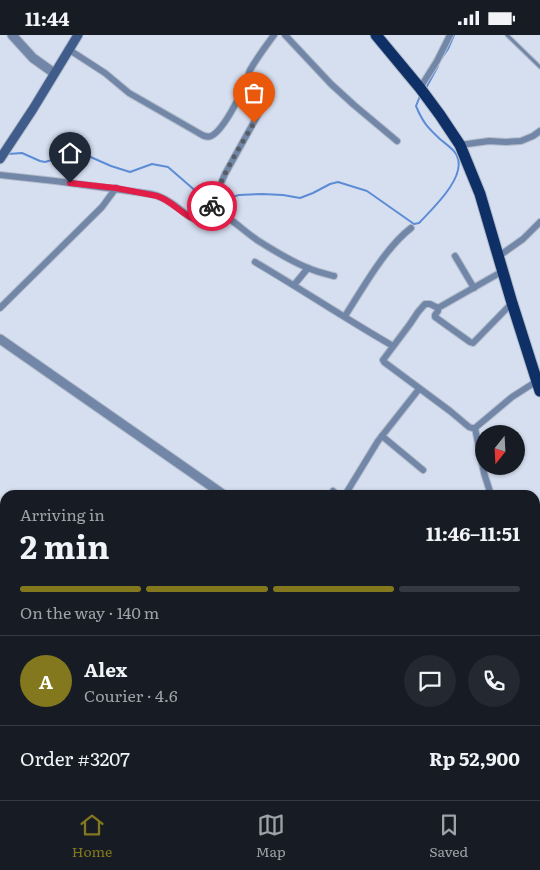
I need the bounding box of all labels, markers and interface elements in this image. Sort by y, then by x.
text: 11:44 [25,4,70,32]
pin [233,72,275,123]
icon: bag [240,79,268,107]
pin [49,132,91,183]
icon: home [56,139,84,167]
courier [187,181,237,231]
icon: bike [198,192,226,220]
north arrow [475,425,525,475]
map controls [475,425,525,475]
text: Arriving in [20,502,105,526]
text: 11:46–11:51 [426,519,520,547]
text: 2 min [20,521,109,569]
text: On the way · 140 m [20,600,159,624]
text: Alex [84,655,127,683]
button: chat [404,655,456,707]
button: phone [468,655,520,707]
text: A [39,667,53,695]
text: Courier · 4.6 [84,683,178,707]
text: Order #3207 [20,744,130,772]
text: Rp 52,900 [429,744,520,772]
tab: Home [72,811,112,861]
tab: Map [256,811,286,861]
tab: Saved [429,811,468,861]

